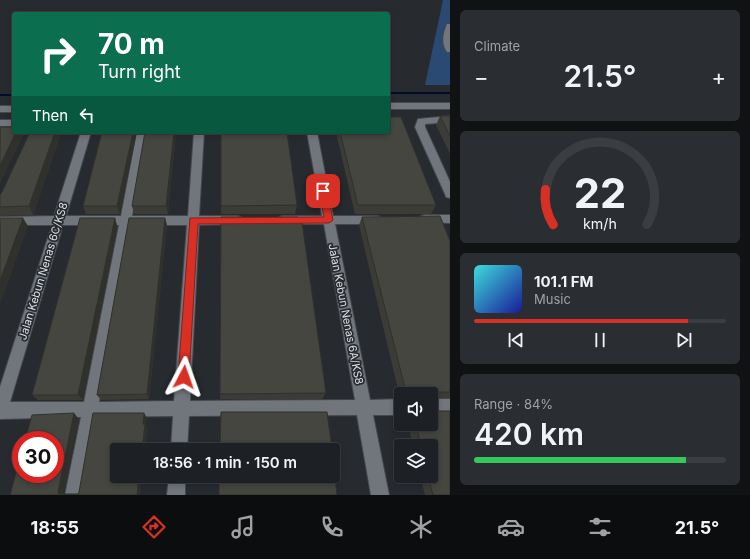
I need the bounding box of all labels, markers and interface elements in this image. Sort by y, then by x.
text: 70 m [98,27,165,61]
icon: right [32,28,84,80]
text: Climate [474,38,520,54]
text: 21.5° [563,58,637,94]
text: Turn right [98,61,181,82]
text: − [474,64,489,90]
text: + [711,64,726,90]
icon: left [76,104,98,126]
text: Then [32,106,68,125]
text: 22 [574,168,626,218]
pin [306,174,340,208]
icon: arrive [312,180,334,202]
street label: Jalan Kebun Nenas 6C/KS8 [15,200,71,342]
text: km/h [583,214,617,231]
street label: Jalan Kebun Nenas 6A/KS8 [325,242,367,386]
text: 101.1 FM [534,272,594,291]
text: Music [534,291,571,307]
icon: previous [505,329,527,351]
icon: pause [589,329,611,351]
icon: next [673,329,695,351]
position arrow [163,356,205,398]
map controls [394,387,438,483]
button: sound [394,387,438,431]
text: Range · 84% [474,396,553,412]
text: 420 km [474,416,584,452]
speed limit sign: 30 [12,431,64,483]
button: layers [394,439,438,483]
text: 18:56 · 1 min · 150 m [153,453,297,472]
icon: directions [140,513,168,541]
icon: music [229,513,257,541]
icon: phone [318,513,346,541]
icon: climate [407,513,435,541]
icon: car [497,513,525,541]
icon: filters [586,513,614,541]
text: 18:55 [31,517,79,538]
text: 21.5° [675,517,719,538]

